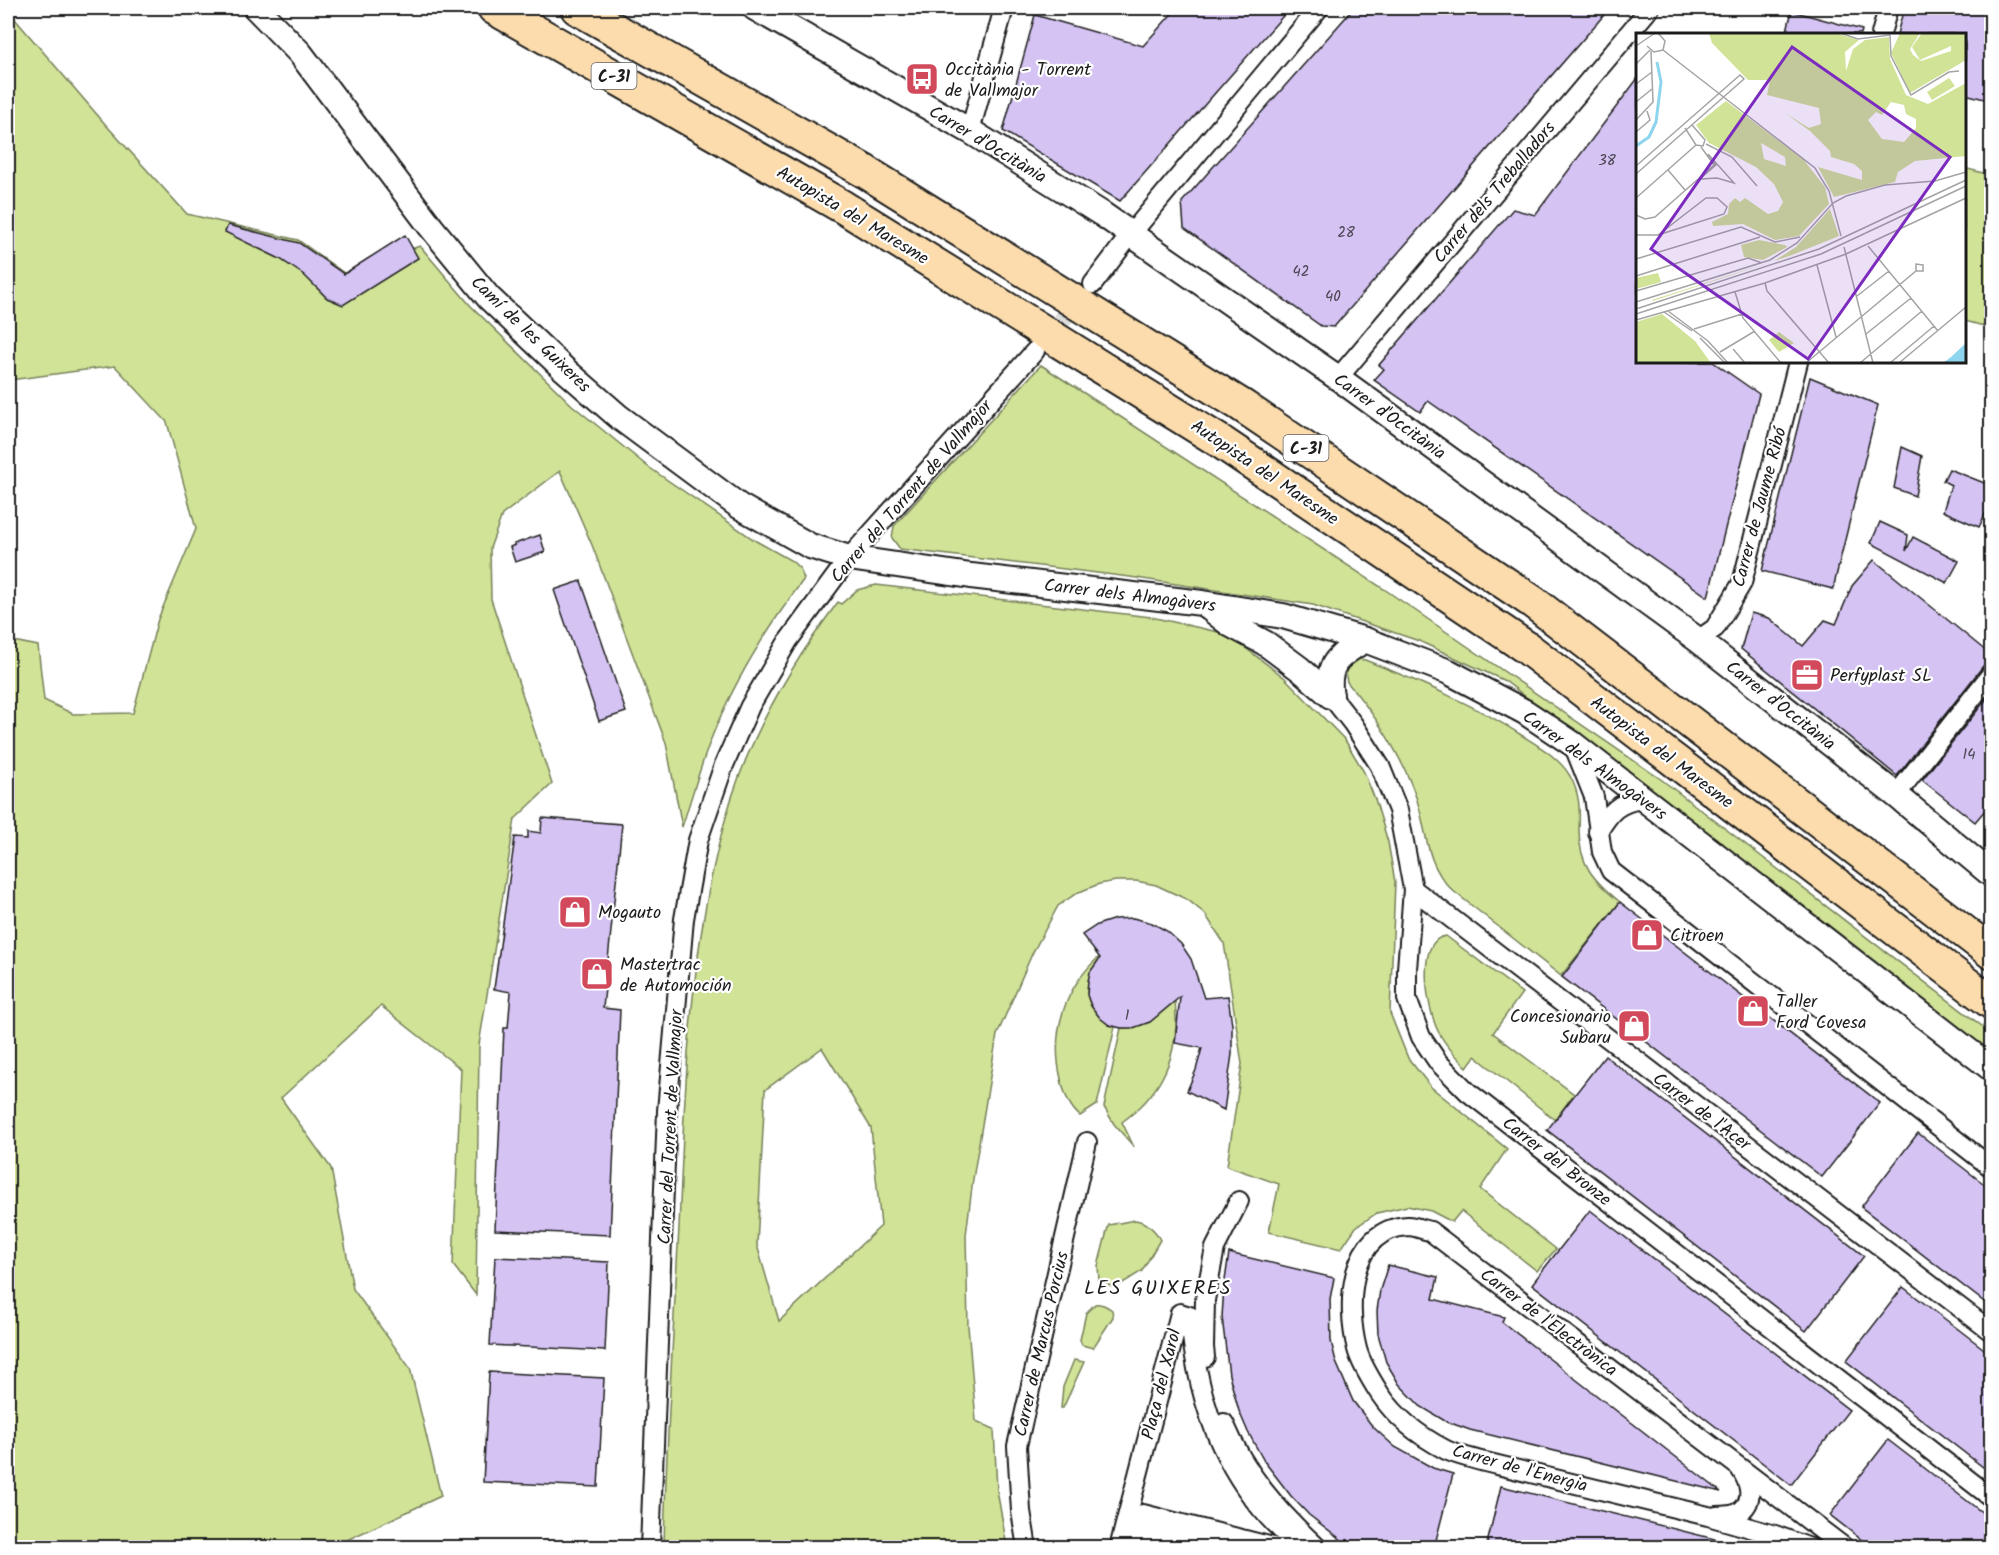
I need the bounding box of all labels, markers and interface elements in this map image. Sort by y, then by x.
inset map [1636,33,1966,363]
place label: Occitània - Torrent de Vallmajor [945,56,1092,106]
bus stop icon: Occitània - Torrent de Vallmajor [904,61,940,97]
road number: C-31 [592,63,636,89]
street label: Carrer d'Occitània [923,99,1052,192]
street label: Carrer dels Treballadors [1427,115,1564,271]
house number: 38 [1598,149,1617,173]
street label: Autopista del Maresme [770,159,934,273]
house number: 28 [1337,221,1356,245]
house number: 42 [1293,260,1309,284]
street label: Camí de les Guixeres [463,270,597,401]
house number: 40 [1325,285,1341,309]
street label: Carrer d'Occitània [1327,366,1451,468]
street label: Carrer del Torrent de Vallmajor [824,393,1001,590]
street label: Autopista del Maresme [1184,413,1344,534]
street label: Carrer de Jaume Ribó [1725,423,1796,590]
road number: C-31 [1284,435,1328,461]
street label: Carrer dels Almogàvers [1042,572,1218,621]
street label: Carrer d'Occitània [1719,654,1841,759]
office icon: Perfyplast SL [1789,657,1825,693]
place label: Perfyplast SL [1830,662,1932,691]
street label: Autopista del Maresme [1583,689,1739,817]
street label: Carrer dels Almogàvers [1516,704,1673,829]
house number: 14 [1963,743,1975,767]
shop icon: Mogauto [557,894,593,930]
place label: Mogauto [598,899,661,928]
shop icon: Citroen [1629,917,1665,953]
place label: Citroen [1670,922,1724,951]
place label: Mastertrac de Automoción [620,951,732,1001]
shop icon: Mastertrac de Automoción [579,956,615,992]
place label: Taller Ford Covesa [1776,988,1866,1038]
shop icon: Taller Ford Covesa [1735,993,1771,1029]
place label: Concesionario Subaru [1510,1003,1611,1053]
house number: 1 [1125,1004,1130,1028]
street label: Carrer del Torrent de Vallmajor [651,1008,692,1245]
shop icon: Concesionario Subaru [1616,1008,1652,1044]
street label: Carrer de l'Acer [1646,1065,1757,1160]
street label: Carrer del Bronze [1495,1110,1617,1214]
street label: Carrer de Marcus Porcius [1007,1248,1078,1440]
street label: Carrer de l'Electrònica [1473,1262,1623,1385]
district label: LES GUIXERES [1084,1273,1232,1305]
street label: Plaça del Xarol [1135,1325,1190,1443]
street label: Carrer de l'Energia [1449,1437,1591,1501]

